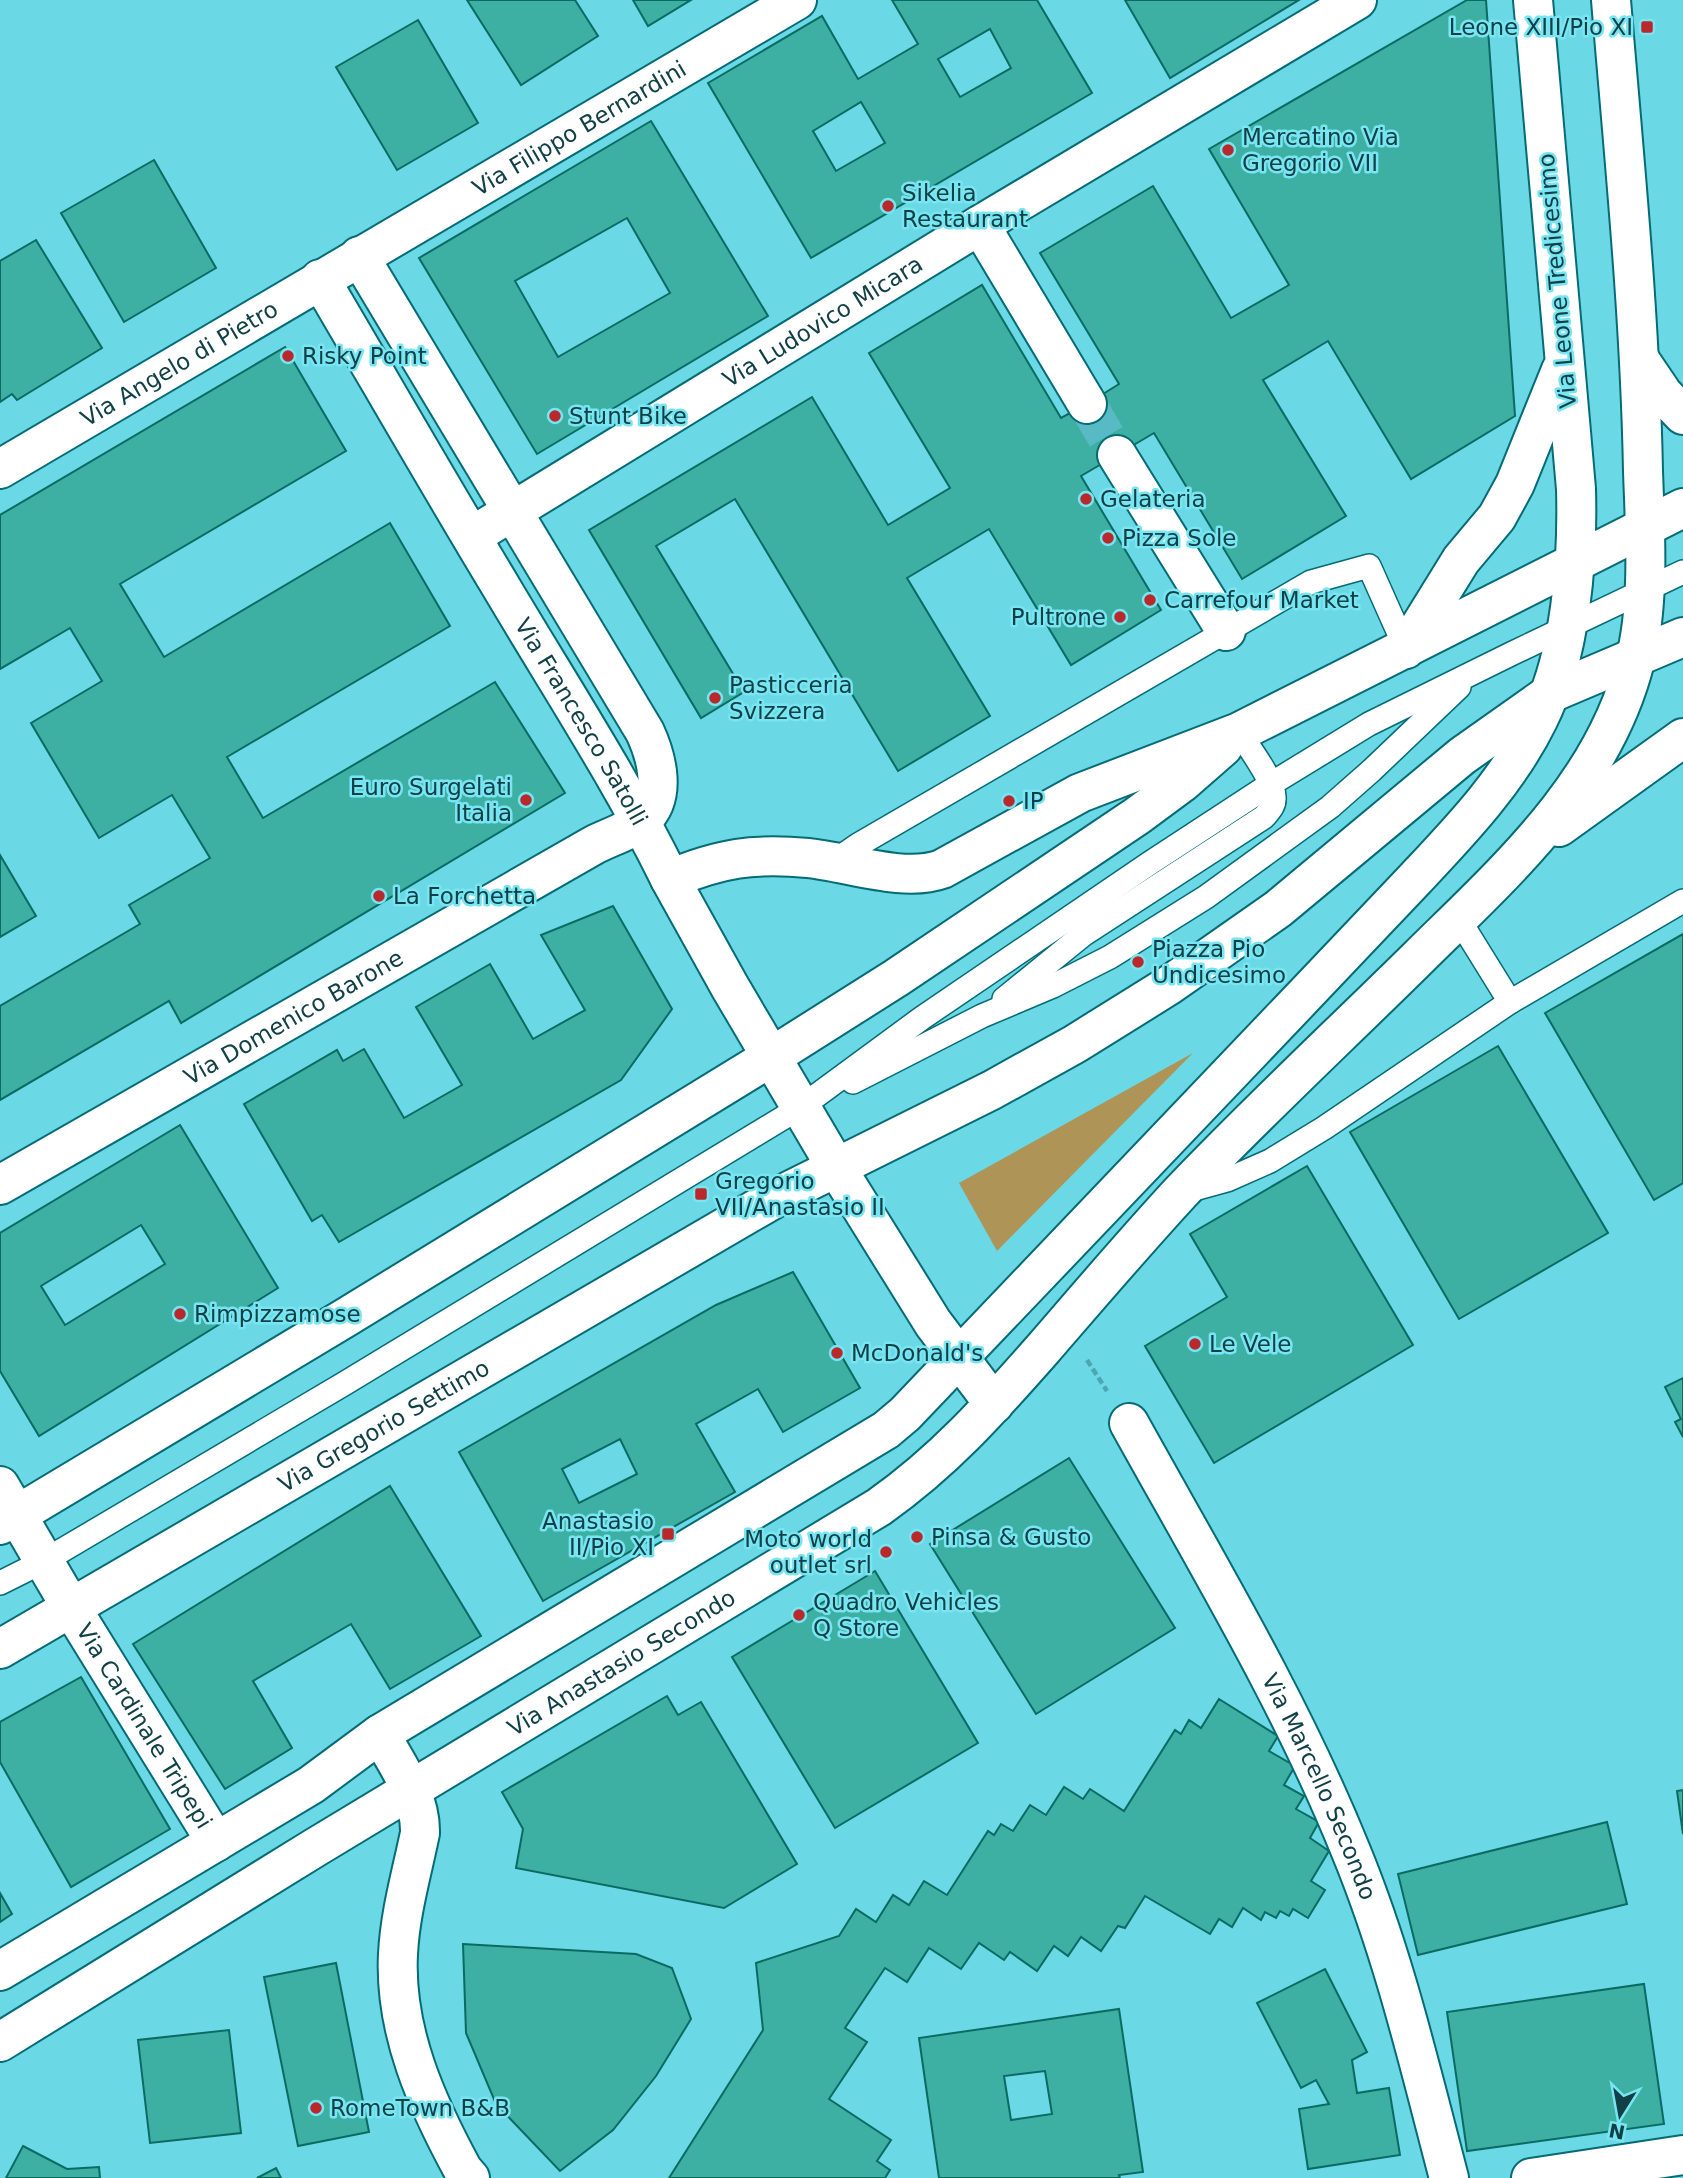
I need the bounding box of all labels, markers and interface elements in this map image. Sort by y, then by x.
place label: Leone XIII/Pio XI [1449,14,1633,40]
marker: Leone XIII/Pio XI [1639,19,1655,35]
street label: Via Filippo Bernardini [468,55,691,201]
place label: Mercatino Via Gregorio VII [1242,124,1399,176]
marker: Mercatino Via Gregorio VII [1220,142,1236,158]
street label: Via Leone Tredicesimo [1533,152,1581,410]
place label: Sikelia Restaurant [902,180,1028,232]
marker: Sikelia Restaurant [880,198,896,214]
street label: Via Ludovico Micara [718,250,927,392]
street label: Via Angelo di Pietro [76,295,282,432]
place label: Risky Point [302,343,427,369]
marker: Risky Point [280,348,296,364]
place label: Stunt Bike [569,403,687,429]
marker: Stunt Bike [547,408,563,424]
place label: Gelateria [1100,486,1206,512]
marker: Gelateria [1078,491,1094,507]
place label: Pizza Sole [1122,525,1237,551]
marker: Pizza Sole [1100,530,1116,546]
place label: Carrefour Market [1164,587,1359,613]
marker: Carrefour Market [1142,592,1158,608]
place label: Pultrone [1011,604,1106,630]
marker: Pultrone [1112,609,1128,625]
street label: Via Francesco Satolli [510,613,653,830]
place label: Pasticceria Svizzera [729,672,853,724]
marker: Pasticceria Svizzera [707,690,723,706]
place label: Euro Surgelati Italia [350,774,512,826]
place label: IP [1023,788,1044,814]
marker: Euro Surgelati Italia [518,792,534,808]
marker: IP [1001,793,1017,809]
place label: La Forchetta [393,883,536,909]
marker: La Forchetta [371,888,387,904]
place label: Piazza Pio Undicesimo [1152,936,1286,988]
street label: Via Domenico Barone [179,944,407,1090]
marker: Piazza Pio Undicesimo [1130,954,1146,970]
place label: Gregorio VII/Anastasio II [715,1168,885,1220]
marker: Gregorio VII/Anastasio II [693,1186,709,1202]
place label: Rimpizzamose [194,1301,361,1327]
marker: Rimpizzamose [172,1306,188,1322]
place label: Le Vele [1209,1331,1292,1357]
marker: Le Vele [1187,1336,1203,1352]
place label: McDonald's [851,1340,983,1366]
marker: McDonald's [829,1345,845,1361]
street label: Via Gregorio Settimo [274,1354,494,1497]
place label: Anastasio II/Pio XI [542,1508,654,1560]
place label: Pinsa & Gusto [931,1524,1091,1550]
marker: Anastasio II/Pio XI [660,1526,676,1542]
place label: Moto world outlet srl [744,1526,872,1578]
marker: Pinsa & Gusto [909,1529,925,1545]
marker: Moto world outlet srl [878,1544,894,1560]
street label: Via Anastasio Secondo [503,1584,740,1741]
place label: Quadro Vehicles Q Store [813,1589,999,1641]
marker: Quadro Vehicles Q Store [791,1607,807,1623]
street label: Via Cardinale Tripepi [71,1619,217,1833]
street label: Via Marcello Secondo [1257,1669,1382,1903]
north arrow [1585,2080,1655,2150]
place label: RomeTown B&B [330,2095,510,2121]
marker: RomeTown B&B [308,2100,324,2116]
text: N [1607,2119,1627,2144]

